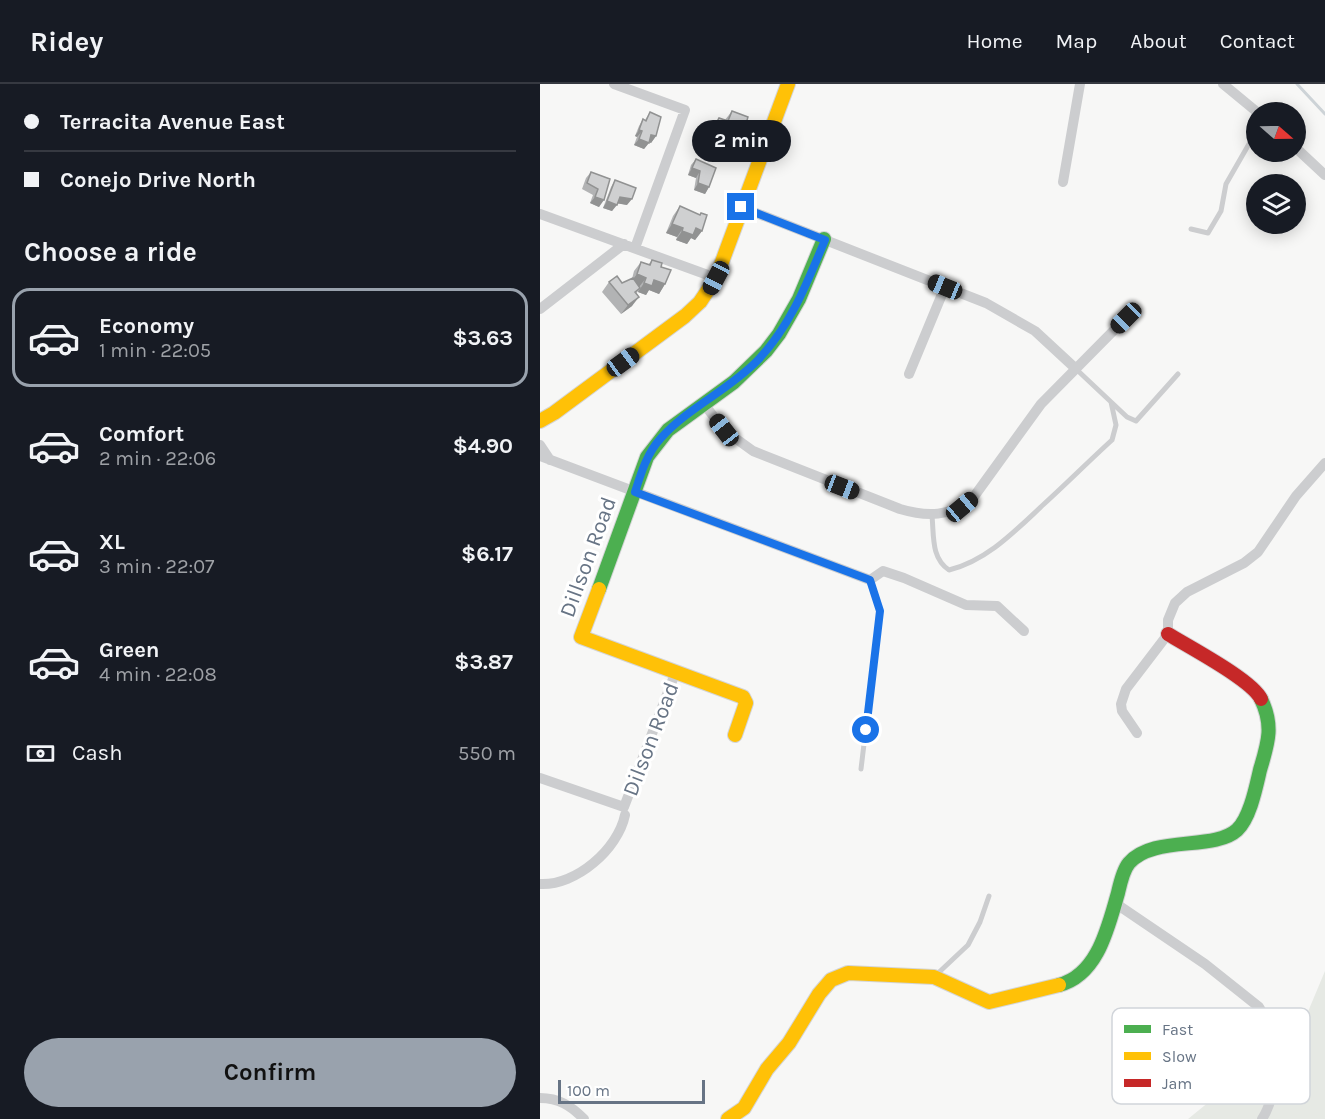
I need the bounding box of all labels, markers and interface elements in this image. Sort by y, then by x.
text: Ridey [30,25,103,58]
text: Home [967,29,1023,53]
text: Map [1056,29,1097,53]
text: About [1130,29,1187,53]
text: Contact [1220,29,1295,53]
north arrow [1246,102,1306,162]
map controls [1246,102,1306,234]
text: Terracita Avenue East [60,109,285,135]
callout: 2 min [692,120,790,162]
text: 2 min [714,129,769,152]
text: Conejo Drive North [60,167,256,193]
button: layers [1246,174,1306,234]
route end [727,193,754,220]
text: Choose a ride [24,236,197,268]
car [700,258,732,298]
car [925,272,965,302]
car [1107,299,1145,337]
icon: car [27,311,81,365]
text: Economy [99,313,194,339]
text: $3.63 [452,325,513,351]
text: 1 min · 22:05 [99,339,211,362]
car [603,344,643,380]
car [706,410,742,450]
icon: car [27,419,81,473]
text: Comfort [99,421,184,447]
text: $4.90 [453,433,513,459]
text: 2 min · 22:06 [99,447,216,470]
car [822,472,862,502]
car [942,489,982,525]
street label: Dillson Road [554,493,622,621]
icon: car [27,527,81,581]
text: XL [99,529,125,555]
text: $6.17 [461,541,513,567]
text: 3 min · 22:07 [99,555,214,578]
icon: car [27,635,81,689]
text: Green [99,637,160,663]
text: $3.87 [454,649,513,675]
text: 4 min · 22:08 [99,663,217,686]
street label: Dilson Road [617,678,685,800]
route start [852,716,879,743]
icon: cash [24,737,57,770]
text: Cash [72,740,122,766]
text: 550 m [458,742,516,765]
legend [1112,1008,1310,1104]
text: Fast [1162,1020,1193,1039]
button: Confirm [24,1038,516,1107]
text: Slow [1162,1047,1197,1066]
text: Jam [1162,1074,1192,1093]
scale bar [558,1077,705,1104]
text: 100 m [567,1081,610,1100]

